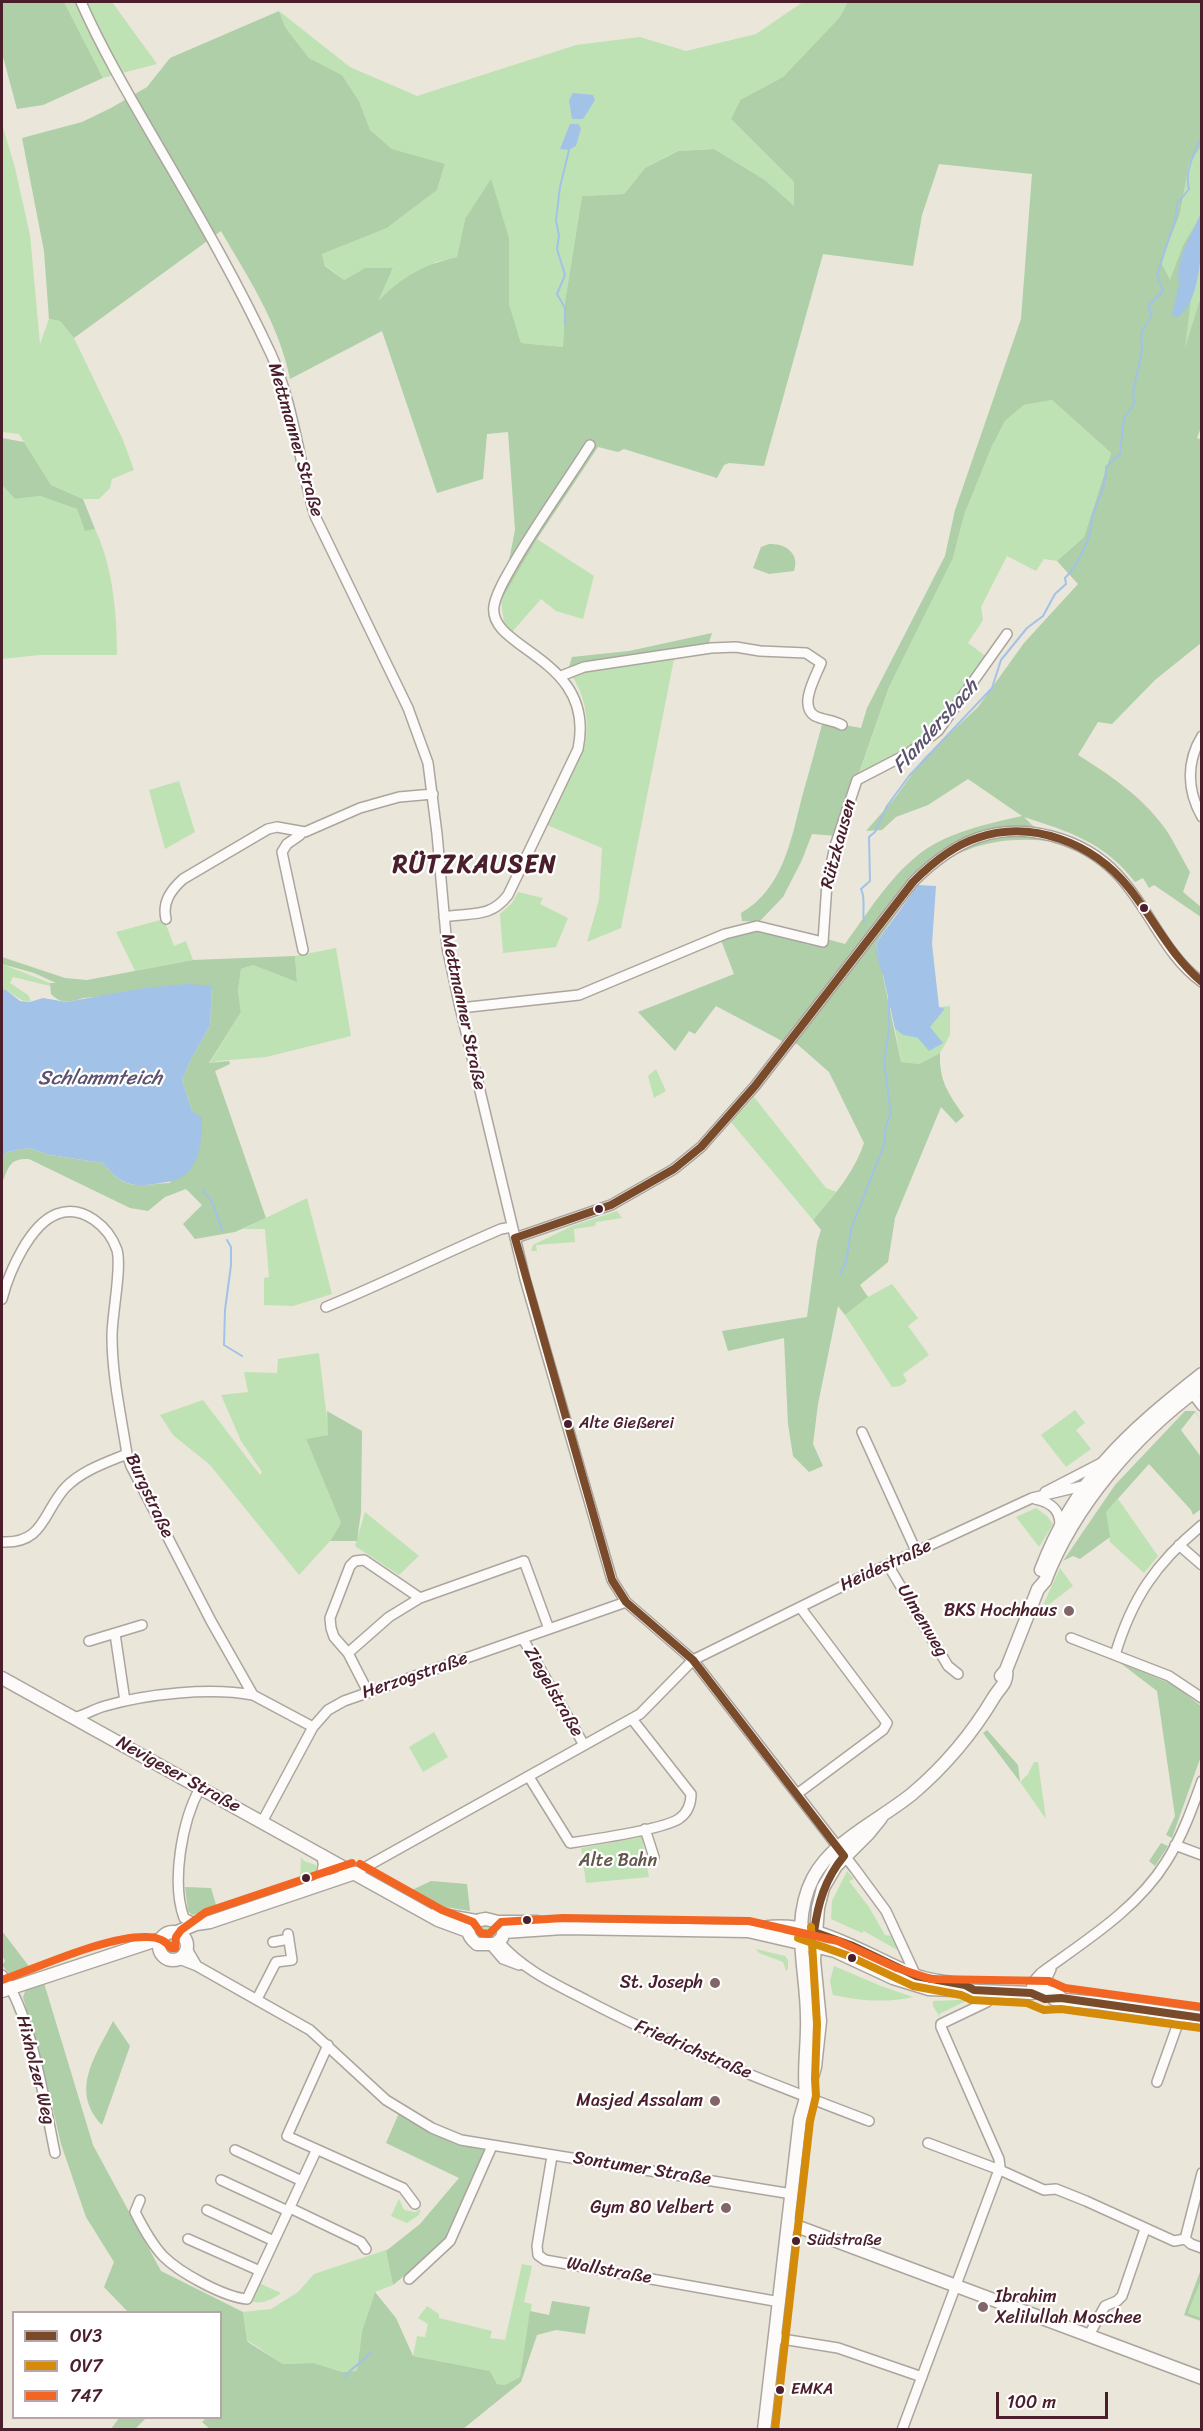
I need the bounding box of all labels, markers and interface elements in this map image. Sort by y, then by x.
street label: Mettmanner Straße [263,361,327,519]
water label: Flandersbach [888,676,984,778]
street label: Rützkausen [817,797,861,891]
district label: RÜTZKAUSEN [393,852,557,880]
unlabelled marker [1138,902,1150,914]
street label: Mettmanner Straße [436,932,490,1092]
water label: Schlammteich [38,1067,162,1091]
unlabelled marker [593,1203,605,1215]
place label: Alte Gießerei [579,1414,674,1434]
marker: Alte Gießerei [562,1418,574,1430]
street label: Burgstraße [120,1451,178,1541]
street label: Heidestraße [837,1535,935,1597]
street label: Ulmenweg [892,1581,952,1661]
place label: BKS Hochhaus [944,1600,1057,1622]
marker: BKS Hochhaus [1062,1604,1076,1618]
street label: Ziegelstraße [519,1643,587,1741]
street label: Herzogstraße [359,1648,471,1704]
street label: Nevigeser Straße [112,1732,244,1818]
park label: Alte Bahn [579,1850,657,1872]
unlabelled marker [300,1872,312,1884]
unlabelled marker [521,1914,533,1926]
unlabelled marker [846,1952,858,1964]
place label: St. Joseph [620,1972,703,1994]
marker: St. Joseph [708,1976,722,1990]
street label: Hixholzer Weg [11,2013,59,2127]
street label: Friedrichstraße [631,2016,755,2084]
place label: Masjed Assalam [576,2090,703,2112]
marker: Masjed Assalam [708,2094,722,2108]
street label: Sontumer Straße [571,2147,713,2191]
place label: Gym 80 Velbert [590,2197,714,2219]
marker: Gym 80 Velbert [719,2201,733,2215]
place label: Südstraße [807,2231,882,2251]
marker: Südstraße [790,2235,802,2247]
street label: Wallstraße [565,2253,653,2289]
place label: Ibrahim Xelilullah Moschee [995,2286,1141,2328]
marker: Ibrahim Xelilullah Moschee [976,2300,990,2314]
legend [12,2311,222,2419]
text: OV3 [70,2320,102,2352]
text: OV7 [70,2350,103,2382]
text: 747 [70,2380,102,2412]
place label: EMKA [791,2380,833,2400]
scale bar [999,2380,1112,2418]
marker: EMKA [774,2384,786,2396]
text: 100 m [1007,2386,1056,2418]

